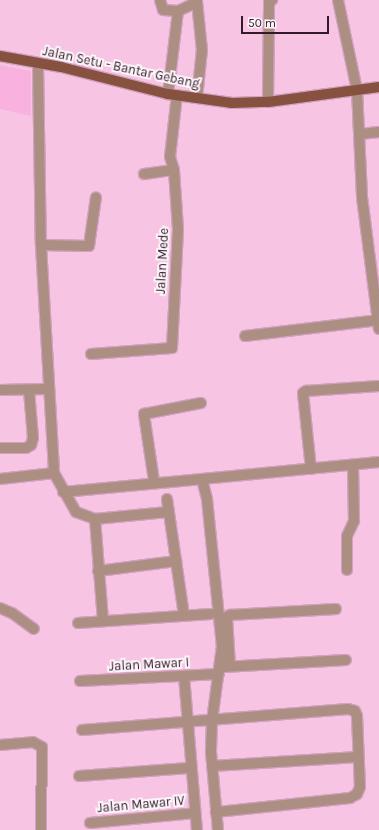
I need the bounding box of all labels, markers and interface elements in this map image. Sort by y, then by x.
scale bar [243,8,331,34]
text: 50 m [248,16,276,30]
street label: Jalan Setu - Bantar Gebang [41,44,201,92]
street label: Jalan Mede [153,228,173,294]
street label: Jalan Mawar I [108,655,190,675]
street label: Jalan Mawar IV [97,793,185,817]

